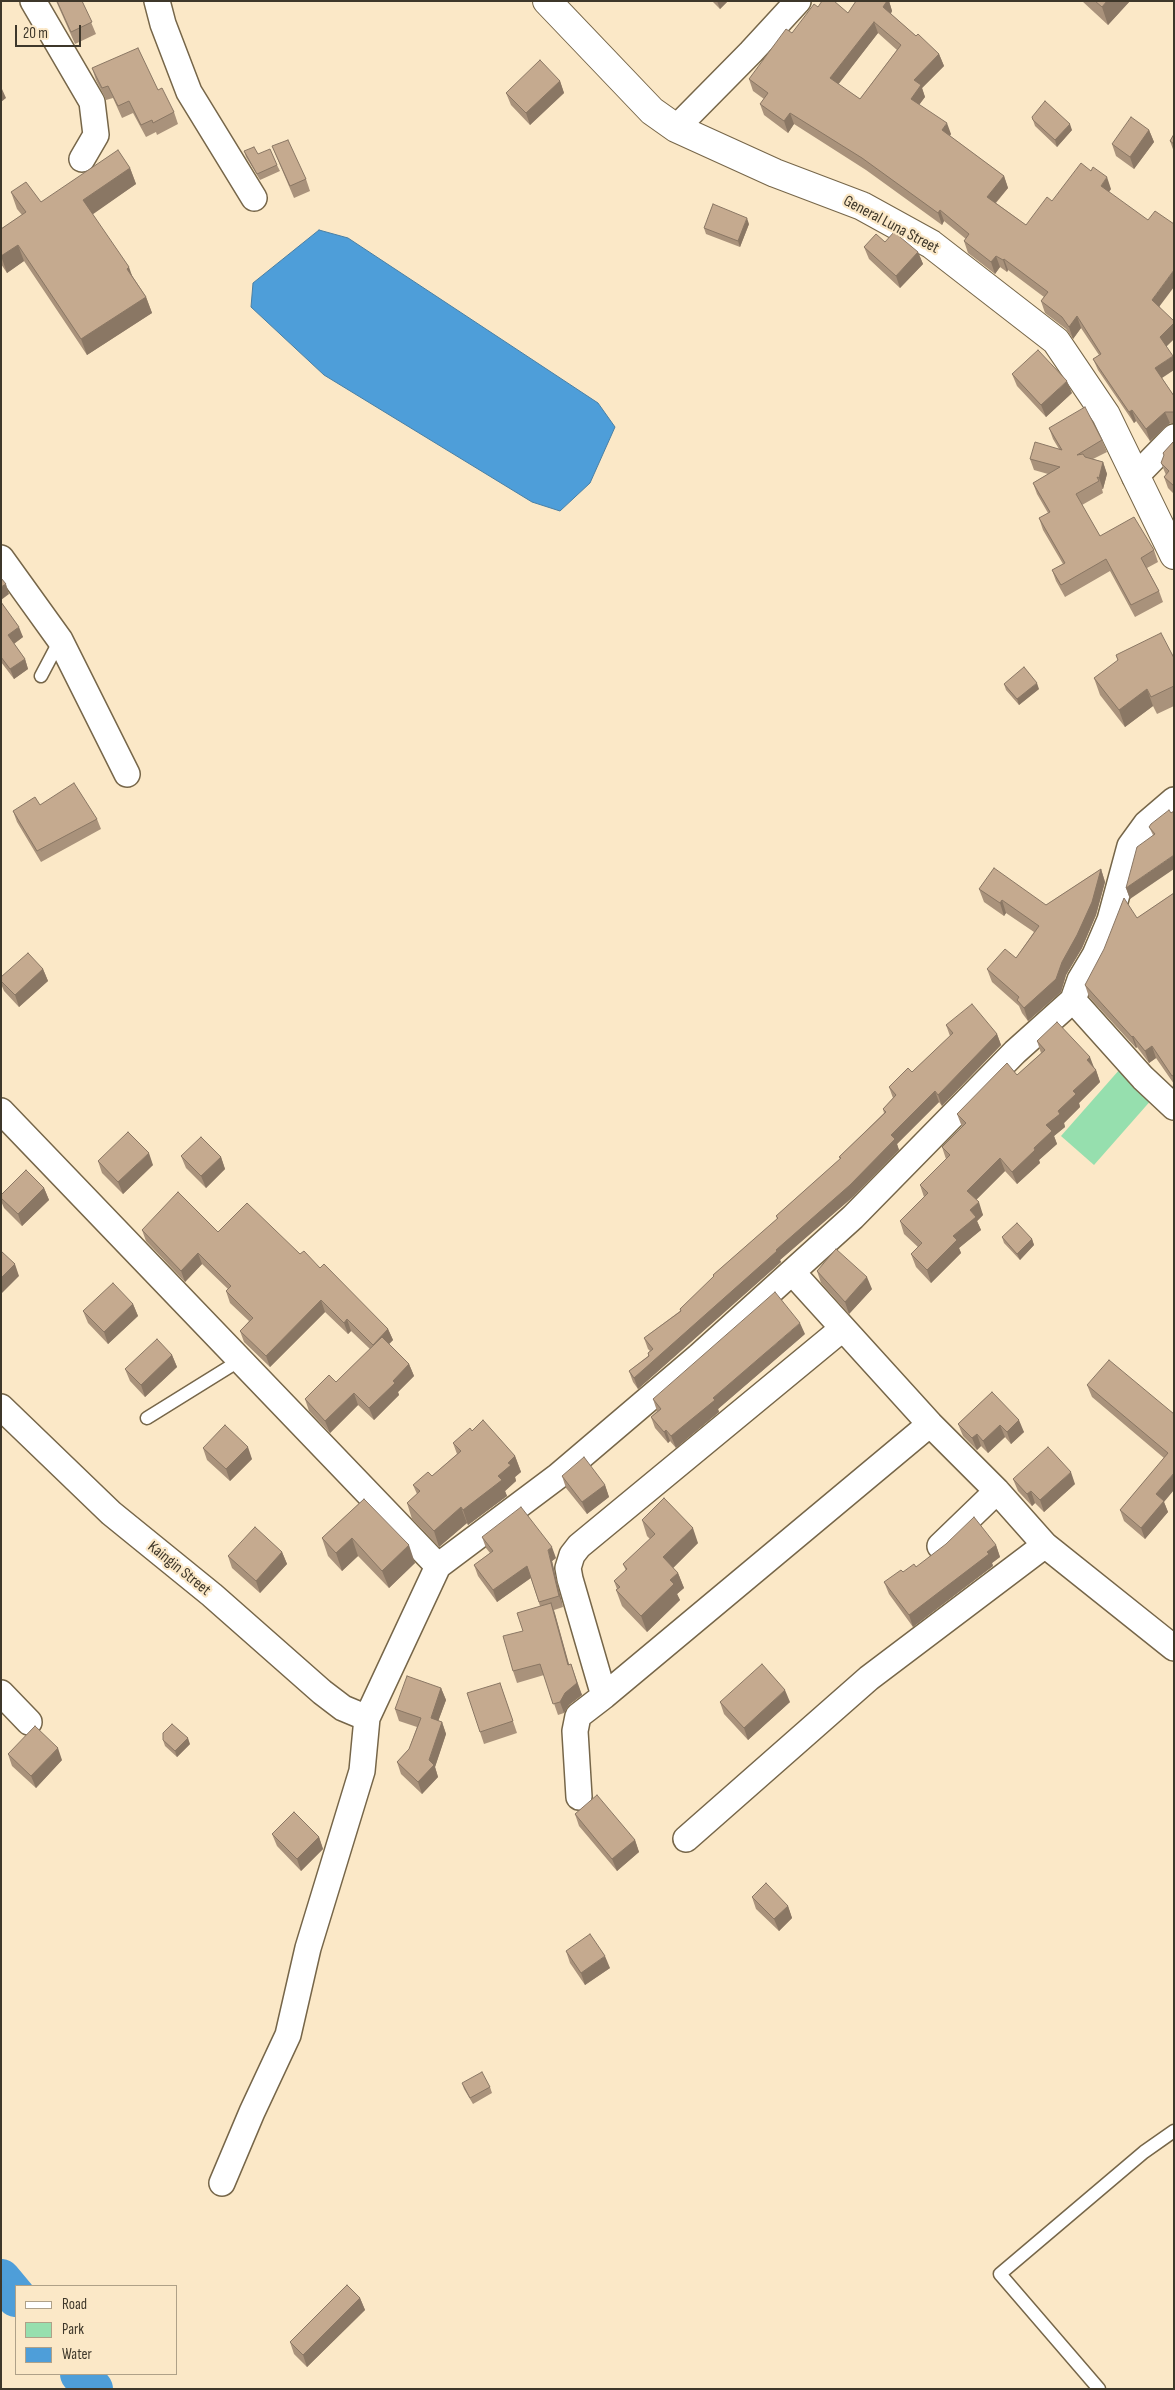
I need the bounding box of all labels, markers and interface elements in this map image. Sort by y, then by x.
scale bar [18,15,84,47]
text: 20 m [23,24,48,43]
street label: General Luna Street [840,192,942,258]
street label: Kaingin Street [144,1538,214,1600]
legend [15,2285,178,2375]
text: Road [62,2295,87,2314]
text: Park [62,2320,84,2339]
text: Water [62,2345,92,2364]

